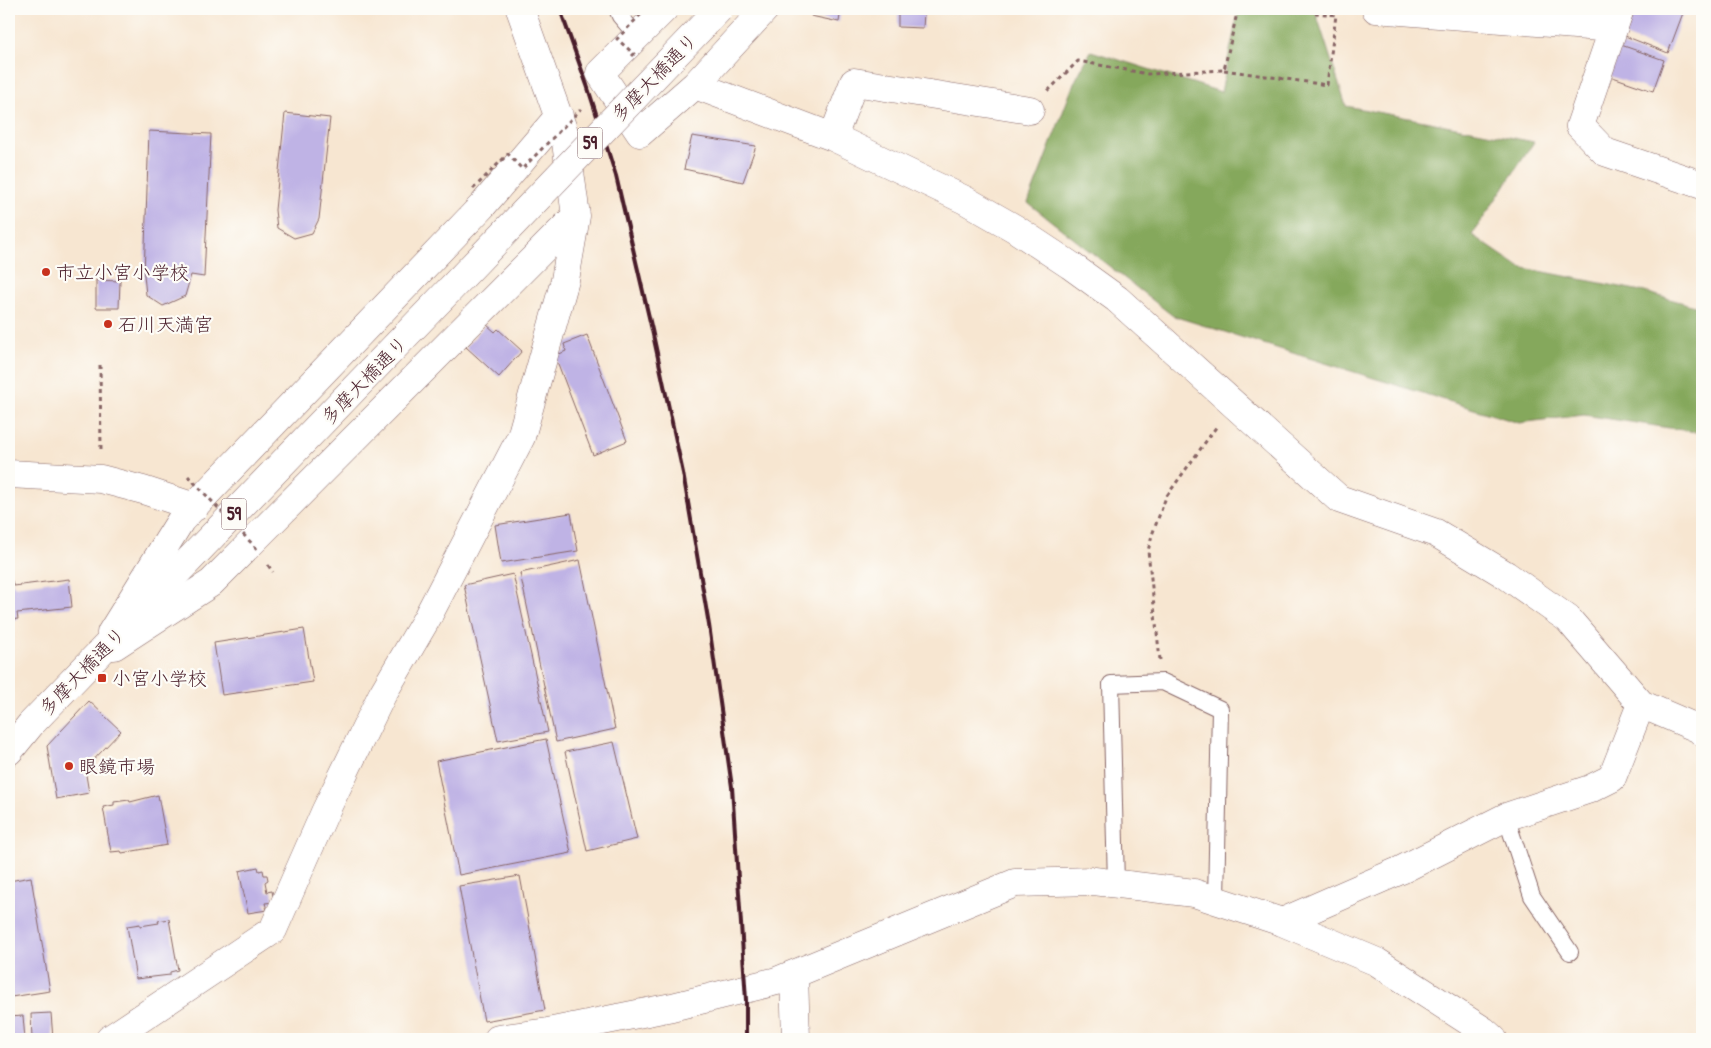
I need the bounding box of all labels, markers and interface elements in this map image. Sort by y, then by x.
street label: 多摩大橋通り [605,27,703,127]
road number: 59 [578,128,602,158]
place label: 市立小宮小学校 [56,259,189,285]
marker: 市立小宮小学校 [40,266,52,278]
place label: 石川天満宮 [118,311,213,337]
marker: 石川天満宮 [102,318,114,330]
street label: 多摩大橋通り [315,330,413,430]
road number: 59 [222,498,246,530]
street label: 多摩大橋通り [33,621,131,721]
place label: 小宮小学校 [112,665,207,691]
marker: 小宮小学校 [96,672,108,684]
place label: 眼鏡市場 [79,753,155,779]
marker: 眼鏡市場 [63,760,75,772]

